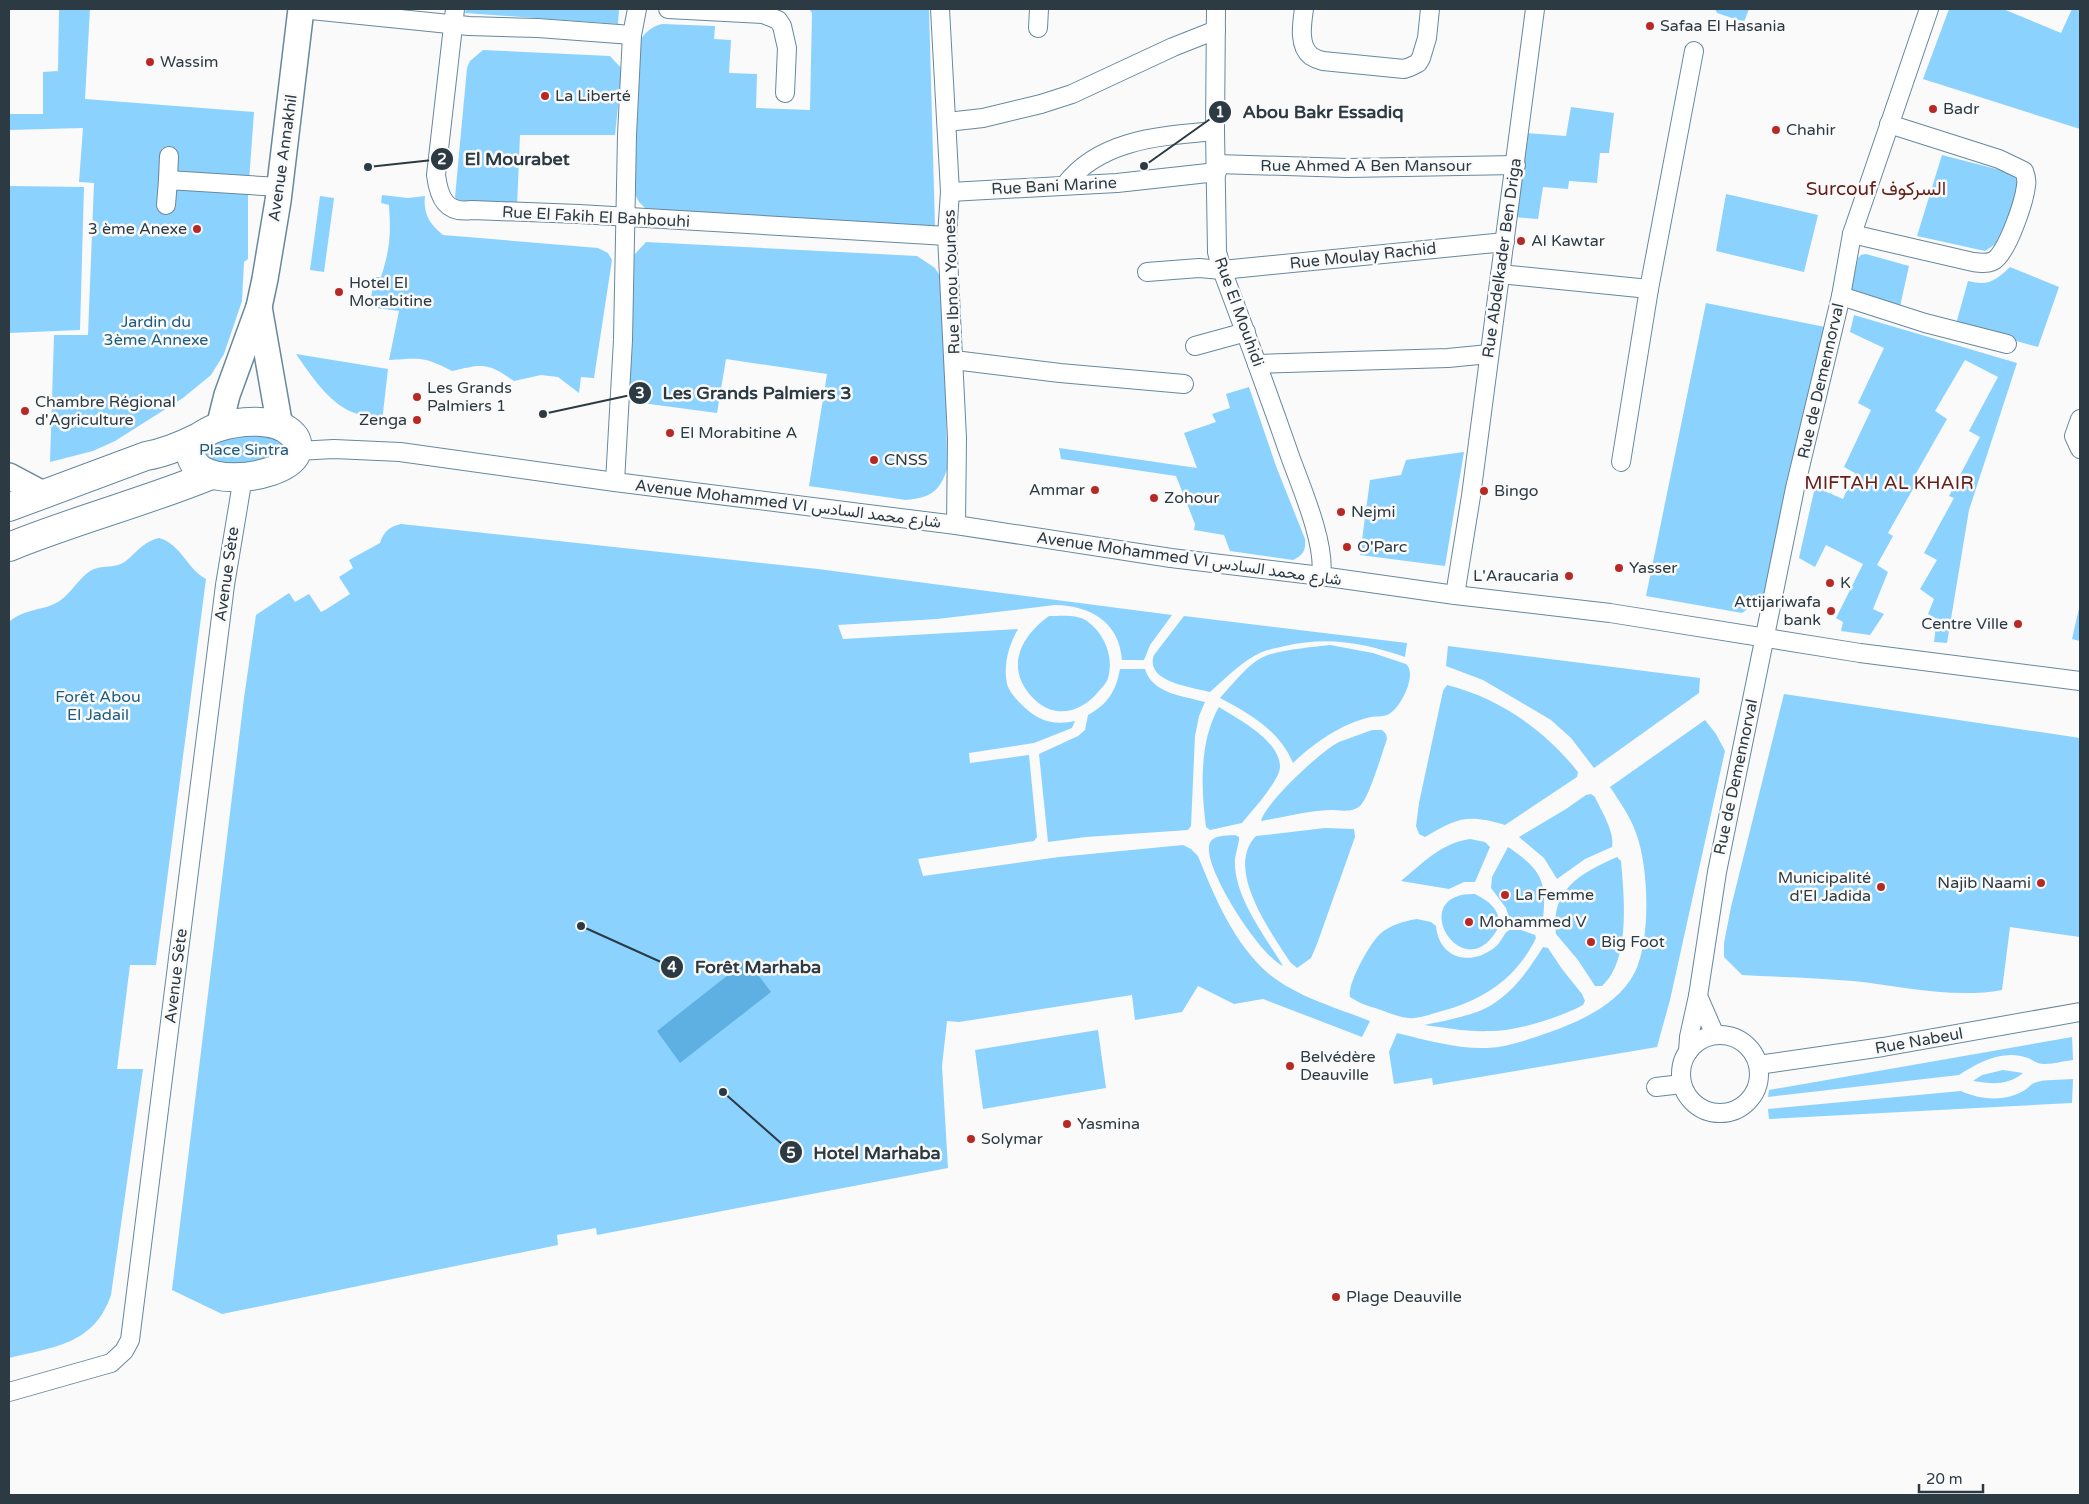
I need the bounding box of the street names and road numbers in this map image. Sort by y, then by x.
street label: Avenue Annakhil [264,93,302,223]
street label: Rue Ahmed A Ben Mansour [1260,156,1473,176]
street label: Rue Abdelkader Ben Driga [1478,157,1526,359]
street label: Rue Bani Marine [991,173,1117,199]
street label: Rue El Fakih El Bahbouhi [501,202,691,232]
street label: Rue Ibnou Youness [939,209,965,355]
street label: Rue Moulay Rachid [1289,238,1437,274]
street label: Rue El Mouhidi [1210,254,1268,370]
street label: Rue de Demennorval [1793,301,1849,461]
street label: Avenue Mohammed VI شارع محمد السادس [634,475,942,534]
street label: Avenue Sète [210,525,244,623]
street label: Avenue Mohammed VI شارع محمد السادس [1035,528,1343,591]
street label: Rue de Demennorval [1710,697,1762,857]
street label: Avenue Sète [160,927,192,1025]
street label: Rue Nabeul [1873,1023,1965,1059]

